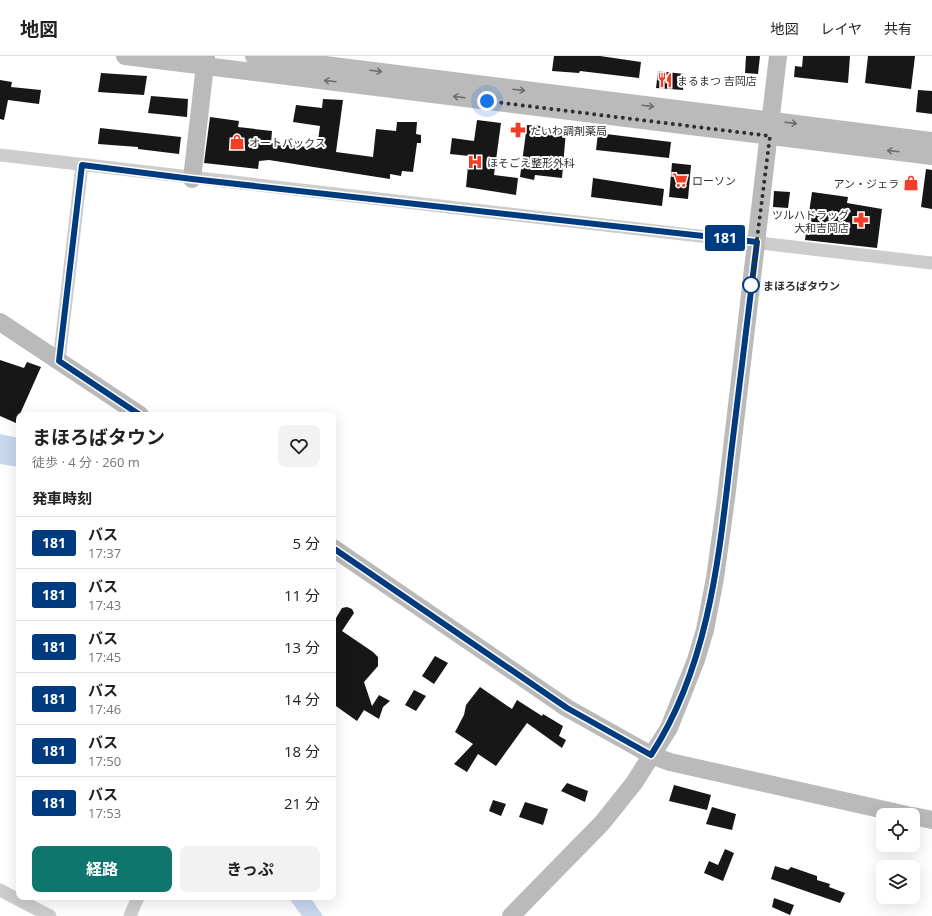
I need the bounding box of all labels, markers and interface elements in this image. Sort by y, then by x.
text: 地図 [20,16,58,42]
text: 地図 [770,19,798,38]
text: レイヤ [820,19,862,38]
text: 共有 [884,19,912,38]
one-way arrow [369,68,382,75]
restaurant icon: まるまつ 吉岡店 [656,71,674,89]
place label: まるまつ 吉岡店 [677,73,757,88]
one-way arrow [324,77,337,85]
one-way arrow [512,86,525,93]
your location [477,91,497,111]
one-way arrow [453,94,466,101]
one-way arrow [641,102,654,109]
one-way arrow [784,119,797,127]
pharmacy icon: たいわ調剤薬局 [509,121,527,139]
place label: たいわ調剤薬局 [530,123,607,138]
shop icon: オートバックス [228,133,246,151]
place label: オートバックス [249,135,326,150]
one-way arrow [887,148,900,155]
hospital icon: ほそごえ整形外科 [466,153,484,171]
place label: ほそごえ整形外科 [487,155,575,170]
supermarket icon: ローソン [671,171,689,189]
place label: ローソン [692,173,736,188]
shop icon: アン・ジェラ [902,174,920,192]
place label: アン・ジェラ [833,176,899,191]
place label: ツルハドラッグ 大和吉岡店 [772,207,849,235]
pharmacy icon: ツルハドラッグ 大和吉岡店 [852,211,870,229]
line badge: 181 [702,225,748,251]
text: 181 [713,228,737,247]
marker: まほろばタウン [742,276,760,294]
place label: まほろばタウン [763,278,840,293]
text: まほろばタウン [32,424,165,450]
button: heart [278,425,320,467]
text: 徒歩 · 4 分 · 260 m [32,453,140,471]
text: 発車時刻 [32,488,92,508]
text: バス [88,524,118,544]
text: 181 [42,533,66,552]
text: 5 分 [293,533,320,553]
text: 17:37 [88,544,121,562]
text: バス [88,576,118,596]
text: 181 [42,585,66,604]
text: 11 分 [284,585,320,605]
text: 17:43 [88,596,121,614]
text: バス [88,628,118,648]
text: 181 [42,637,66,656]
text: 13 分 [284,637,320,657]
text: 17:45 [88,648,121,666]
text: バス [88,680,118,700]
text: 181 [42,689,66,708]
text: 14 分 [284,689,320,709]
text: 17:46 [88,700,121,718]
text: バス [88,732,118,752]
text: 181 [42,741,66,760]
text: 18 分 [284,741,320,761]
text: 17:50 [88,752,121,770]
text: バス [88,784,118,804]
text: 181 [42,793,66,812]
text: 21 分 [284,793,320,813]
text: 17:53 [88,804,121,822]
map controls [876,808,920,904]
button: locate [876,808,920,852]
button: 経路 [32,846,172,892]
button: きっぷ [180,846,320,892]
button: layers [876,860,920,904]

